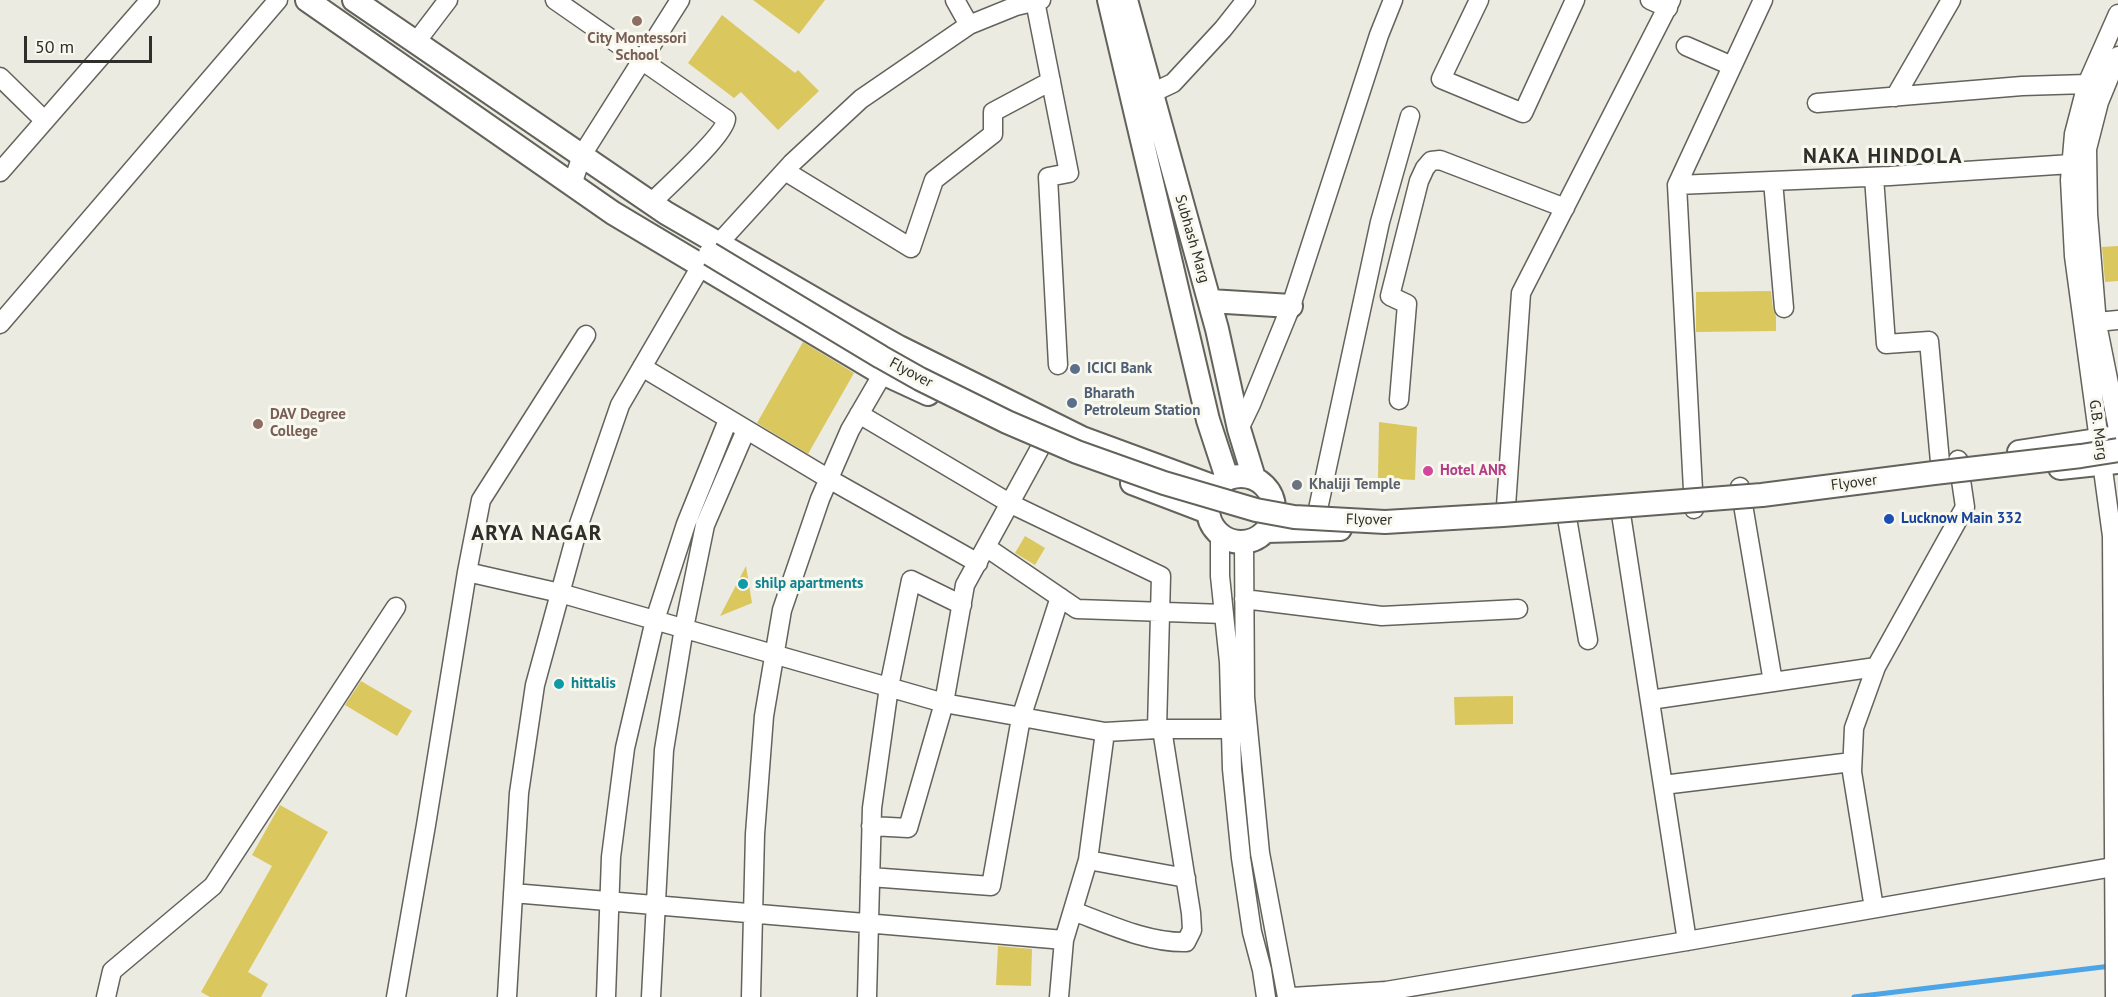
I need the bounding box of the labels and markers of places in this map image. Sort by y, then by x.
marker: City Montessori School [630,14,644,28]
place label: City Montessori School [587,30,687,65]
place label: ICICI Bank [1087,360,1152,378]
marker: ICICI Bank [1068,362,1082,376]
place label: Bharath Petroleum Station [1084,385,1200,420]
marker: Bharath Petroleum Station [1065,396,1079,410]
place label: DAV Degree College [270,406,346,441]
marker: DAV Degree College [251,417,265,431]
place label: Hotel ANR [1440,462,1507,480]
marker: Hotel ANR [1421,464,1435,478]
place label: Khaliji Temple [1309,476,1401,494]
marker: Khaliji Temple [1290,478,1304,492]
place label: Lucknow Main 332 [1901,510,2022,528]
marker: Lucknow Main 332 [1882,512,1896,526]
place label: shilp apartments [755,575,863,593]
marker: shilp apartments [736,577,750,591]
place label: hittalis [571,675,616,693]
marker: hittalis [552,677,566,691]

